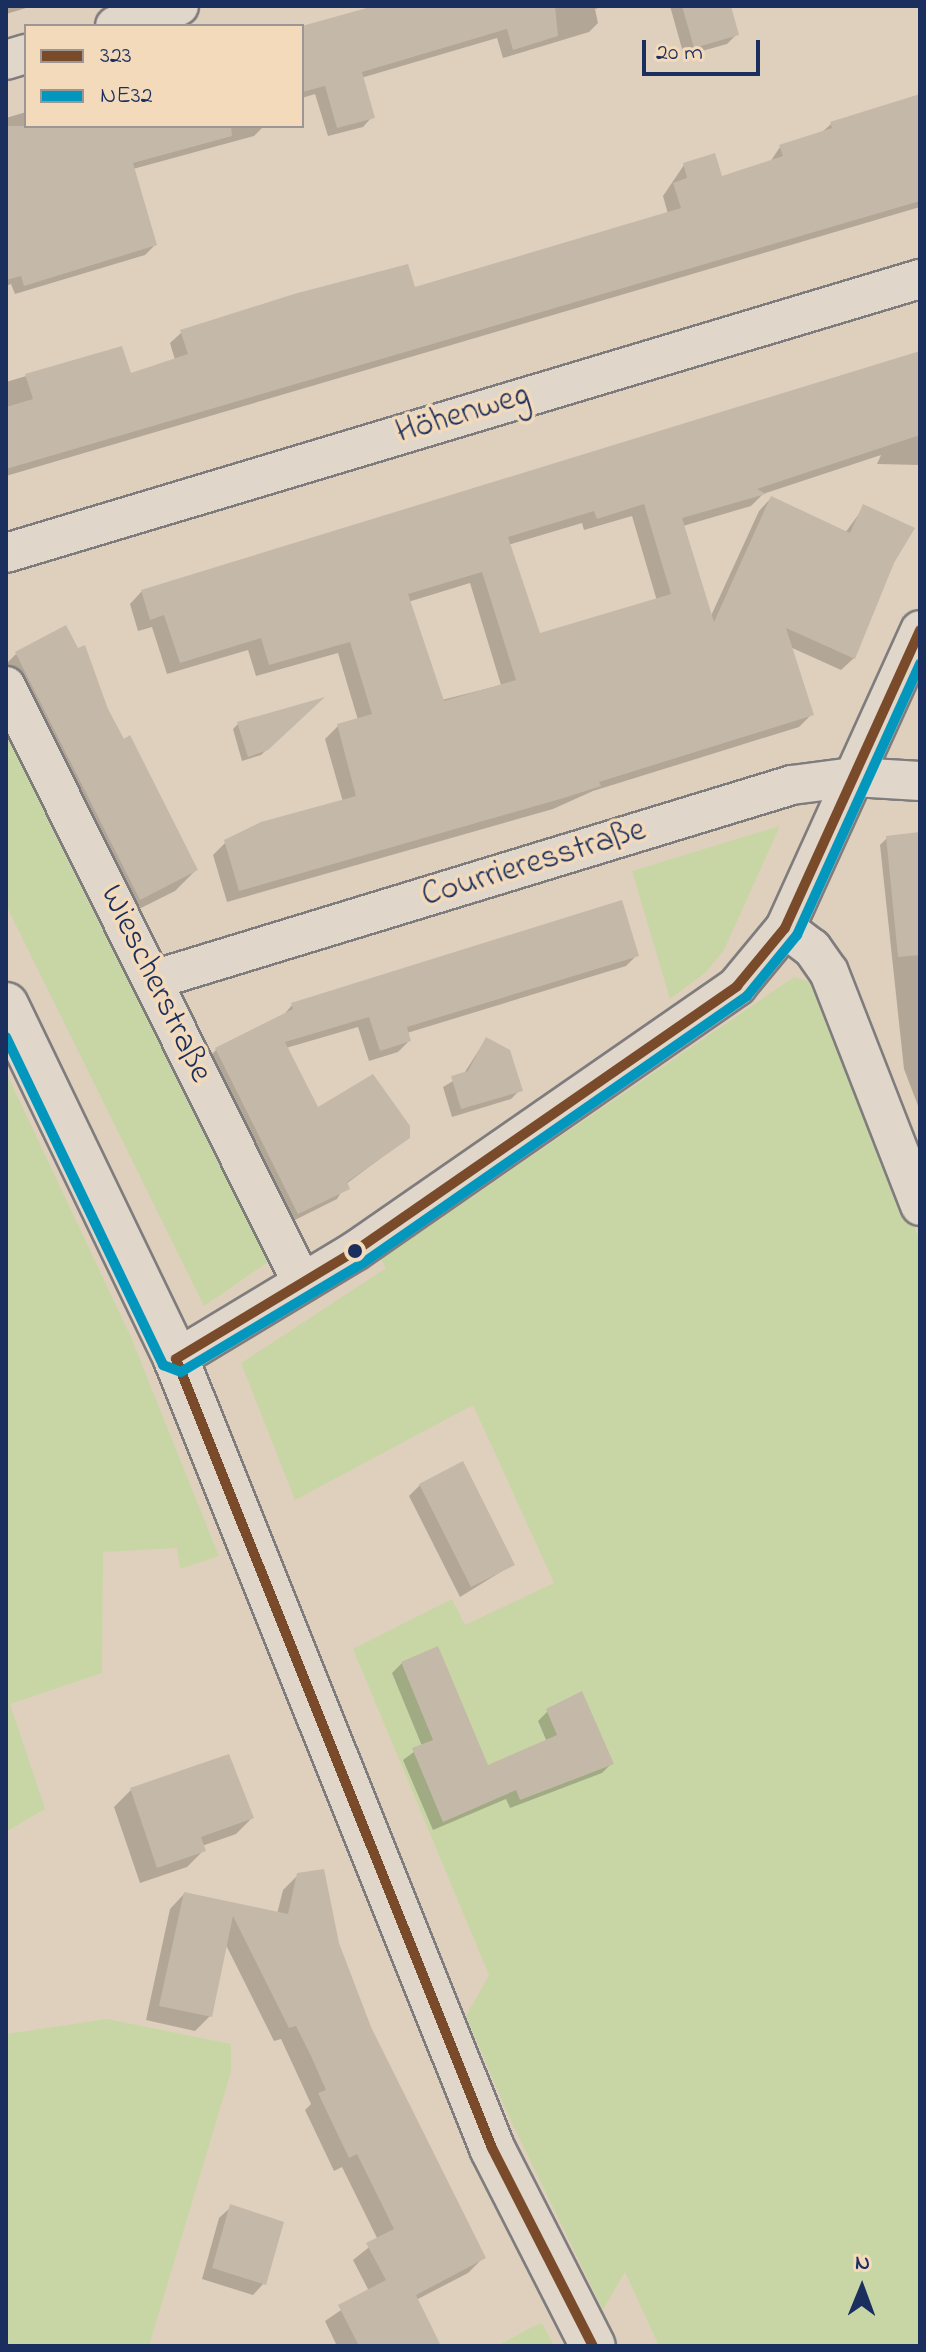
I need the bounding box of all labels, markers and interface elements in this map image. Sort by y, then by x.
legend [24,24,304,128]
scale bar [646,24,764,74]
text: 20 m [656,36,703,71]
text: 323 [100,39,132,74]
text: NE32 [100,79,153,114]
street label: Höhenweg [391,375,535,455]
street label: Courrieresstraße [417,811,651,917]
street label: Wiescherstraße [90,879,220,1089]
unlabelled marker [347,1243,363,1259]
north arrow [822,2248,902,2328]
text: N [855,2248,870,2280]

